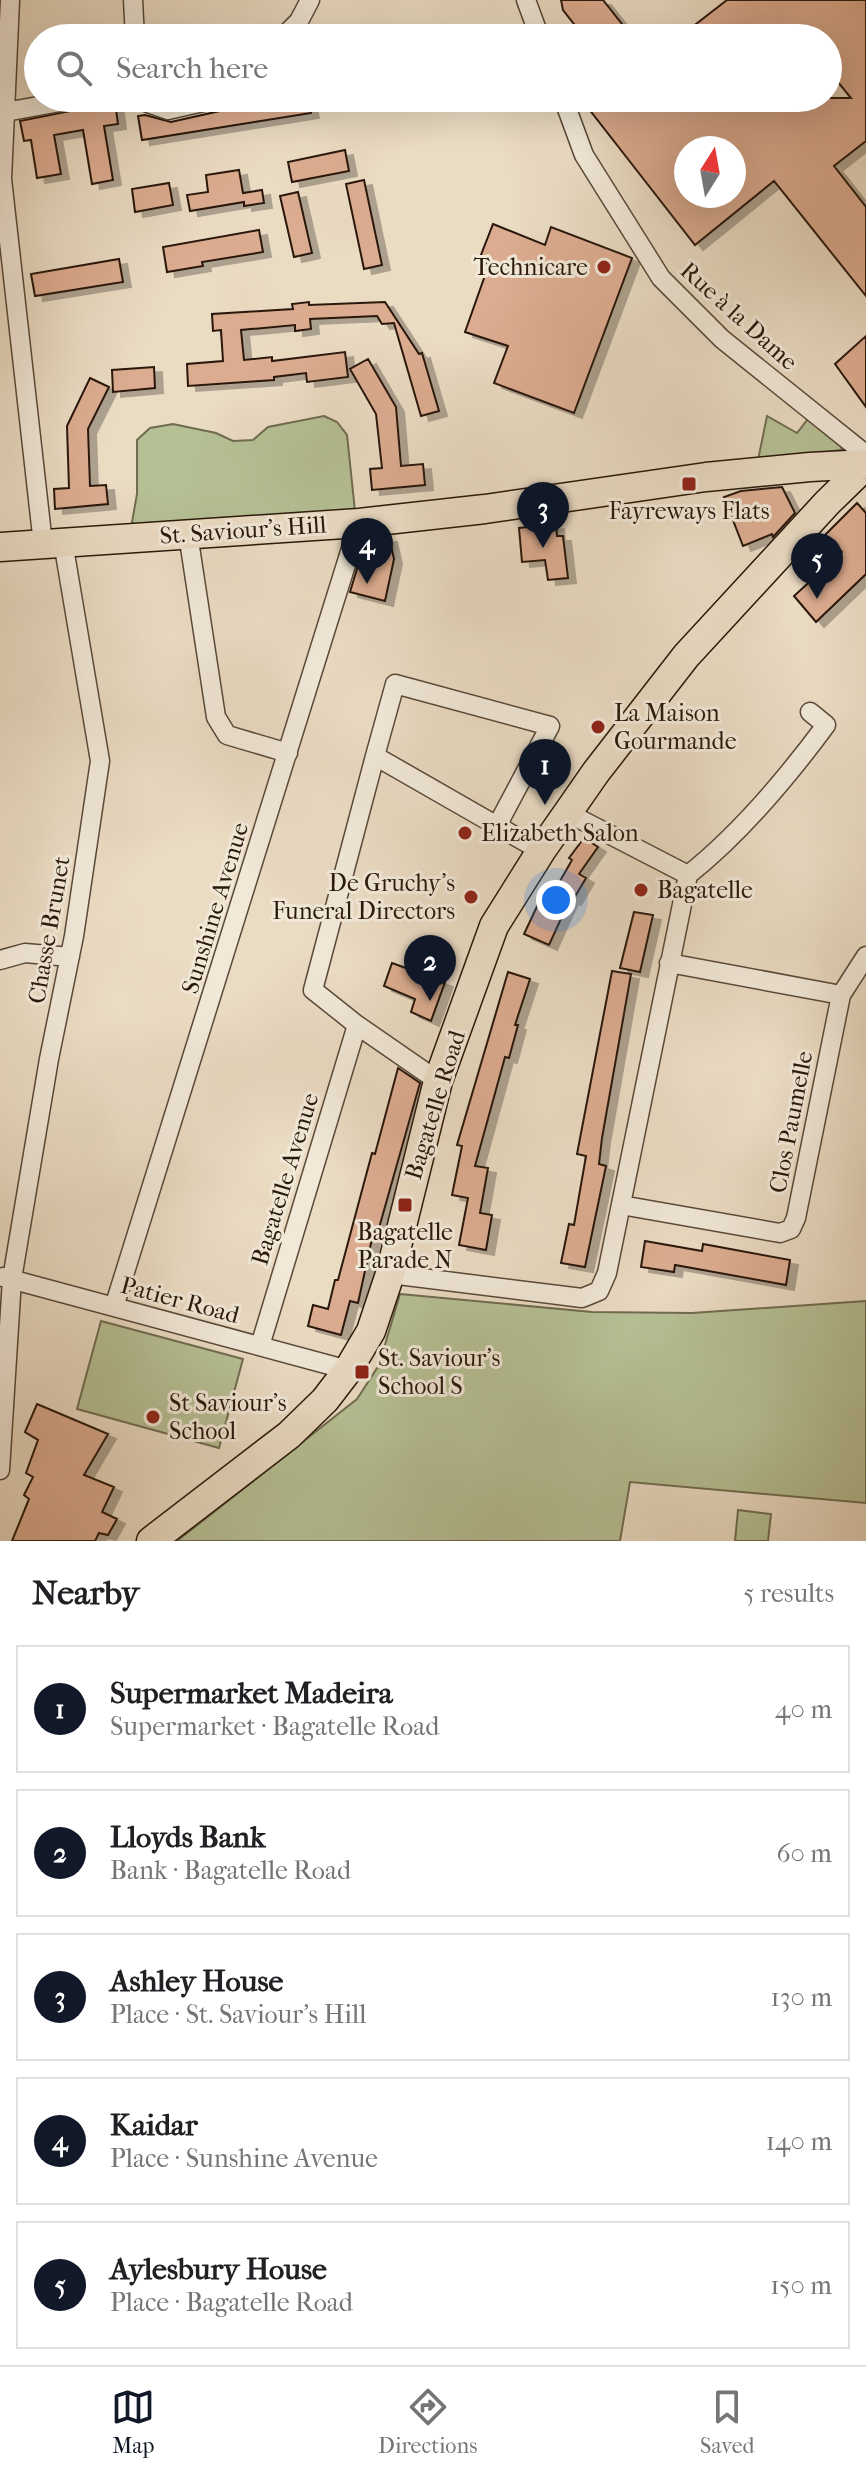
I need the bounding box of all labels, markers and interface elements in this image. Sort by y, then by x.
search box [24,24,842,112]
icon: search [52,46,96,90]
text: Search here [116,51,268,86]
north arrow [674,136,746,208]
place label: Technicare [474,253,588,281]
street label: Rue à la Dame [675,256,803,376]
marker: Technicare [595,258,613,276]
marker: Fayreways Flats [680,475,698,493]
pin: 3 [517,482,569,548]
place label: Fayreways Flats [608,497,770,525]
street label: St. Saviour's Hill [159,510,328,550]
pin: 4 [341,518,393,584]
pin: 5 [791,533,843,599]
place label: La Maison Gourmande [614,699,737,755]
marker: La Maison Gourmande [589,718,607,736]
pin: 1 [519,739,571,805]
street label: Sunshine Avenue [176,819,254,997]
place label: Elizabeth Salon [481,819,639,847]
marker: Elizabeth Salon [456,824,474,842]
street label: Chasse Brunet [22,854,76,1006]
place label: De Gruchy's Funeral Directors [272,869,455,925]
place label: Bagatelle [657,876,753,904]
your location [536,880,576,920]
marker: Bagatelle [632,881,650,899]
marker: De Gruchy's Funeral Directors [462,888,480,906]
pin: 2 [404,935,456,1001]
street label: Bagatelle Road [399,1026,471,1183]
street label: Clos Paumelle [763,1048,819,1195]
street label: Bagatelle Avenue [246,1089,325,1268]
marker: Bagatelle Parade N [396,1196,414,1214]
place label: Bagatelle Parade N [357,1218,453,1274]
street label: Patier Road [118,1271,243,1329]
place label: St. Saviour's School S [378,1344,500,1400]
marker: St. Saviour's School S [353,1363,371,1381]
place label: St Saviour's School [169,1389,287,1445]
marker: St Saviour's School [144,1408,162,1426]
text: Nearby [32,1573,139,1613]
text: 5 results [743,1578,834,1609]
text: Supermarket Madeira [110,1676,393,1711]
text: 1 [55,1694,65,1725]
text: 40 m [775,1694,832,1725]
text: Supermarket · Bagatelle Road [110,1711,439,1742]
text: Lloyds Bank [110,1820,265,1855]
text: 2 [53,1838,67,1869]
text: 60 m [776,1838,832,1869]
text: Bank · Bagatelle Road [110,1855,351,1886]
text: Ashley House [110,1964,283,1999]
text: 3 [55,1982,65,2013]
text: 130 m [771,1982,832,2013]
text: Place · St. Saviour's Hill [110,1999,366,2030]
text: Kaidar [110,2108,198,2143]
text: 4 [52,2126,68,2157]
text: 140 m [766,2126,832,2157]
text: Place · Sunshine Avenue [110,2143,378,2174]
text: Aylesbury House [110,2252,327,2287]
text: 5 [54,2270,66,2301]
text: 150 m [770,2270,832,2301]
text: Place · Bagatelle Road [110,2287,353,2318]
tab: Map [111,2385,155,2459]
tab: Directions [378,2385,477,2459]
tab: Saved [700,2385,755,2459]

